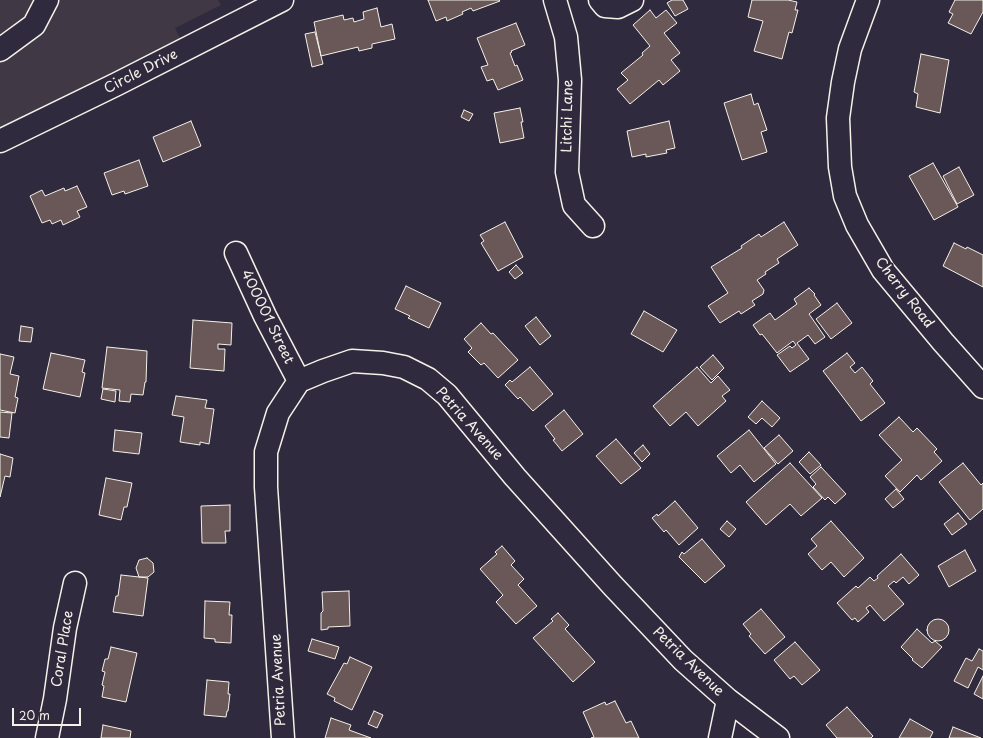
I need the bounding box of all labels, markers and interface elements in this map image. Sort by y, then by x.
street label: Circle Drive [101,46,181,98]
street label: Litchi Lane [559,79,577,153]
street label: Cherry Road [871,254,937,332]
street label: 400001 Street [237,267,297,367]
street label: Petria Avenue [432,384,506,464]
street label: Coral Place [49,610,77,688]
street label: Petria Avenue [649,624,727,700]
street label: Petria Avenue [268,633,290,727]
scale bar [14,700,83,726]
text: 20 m [19,706,50,724]

